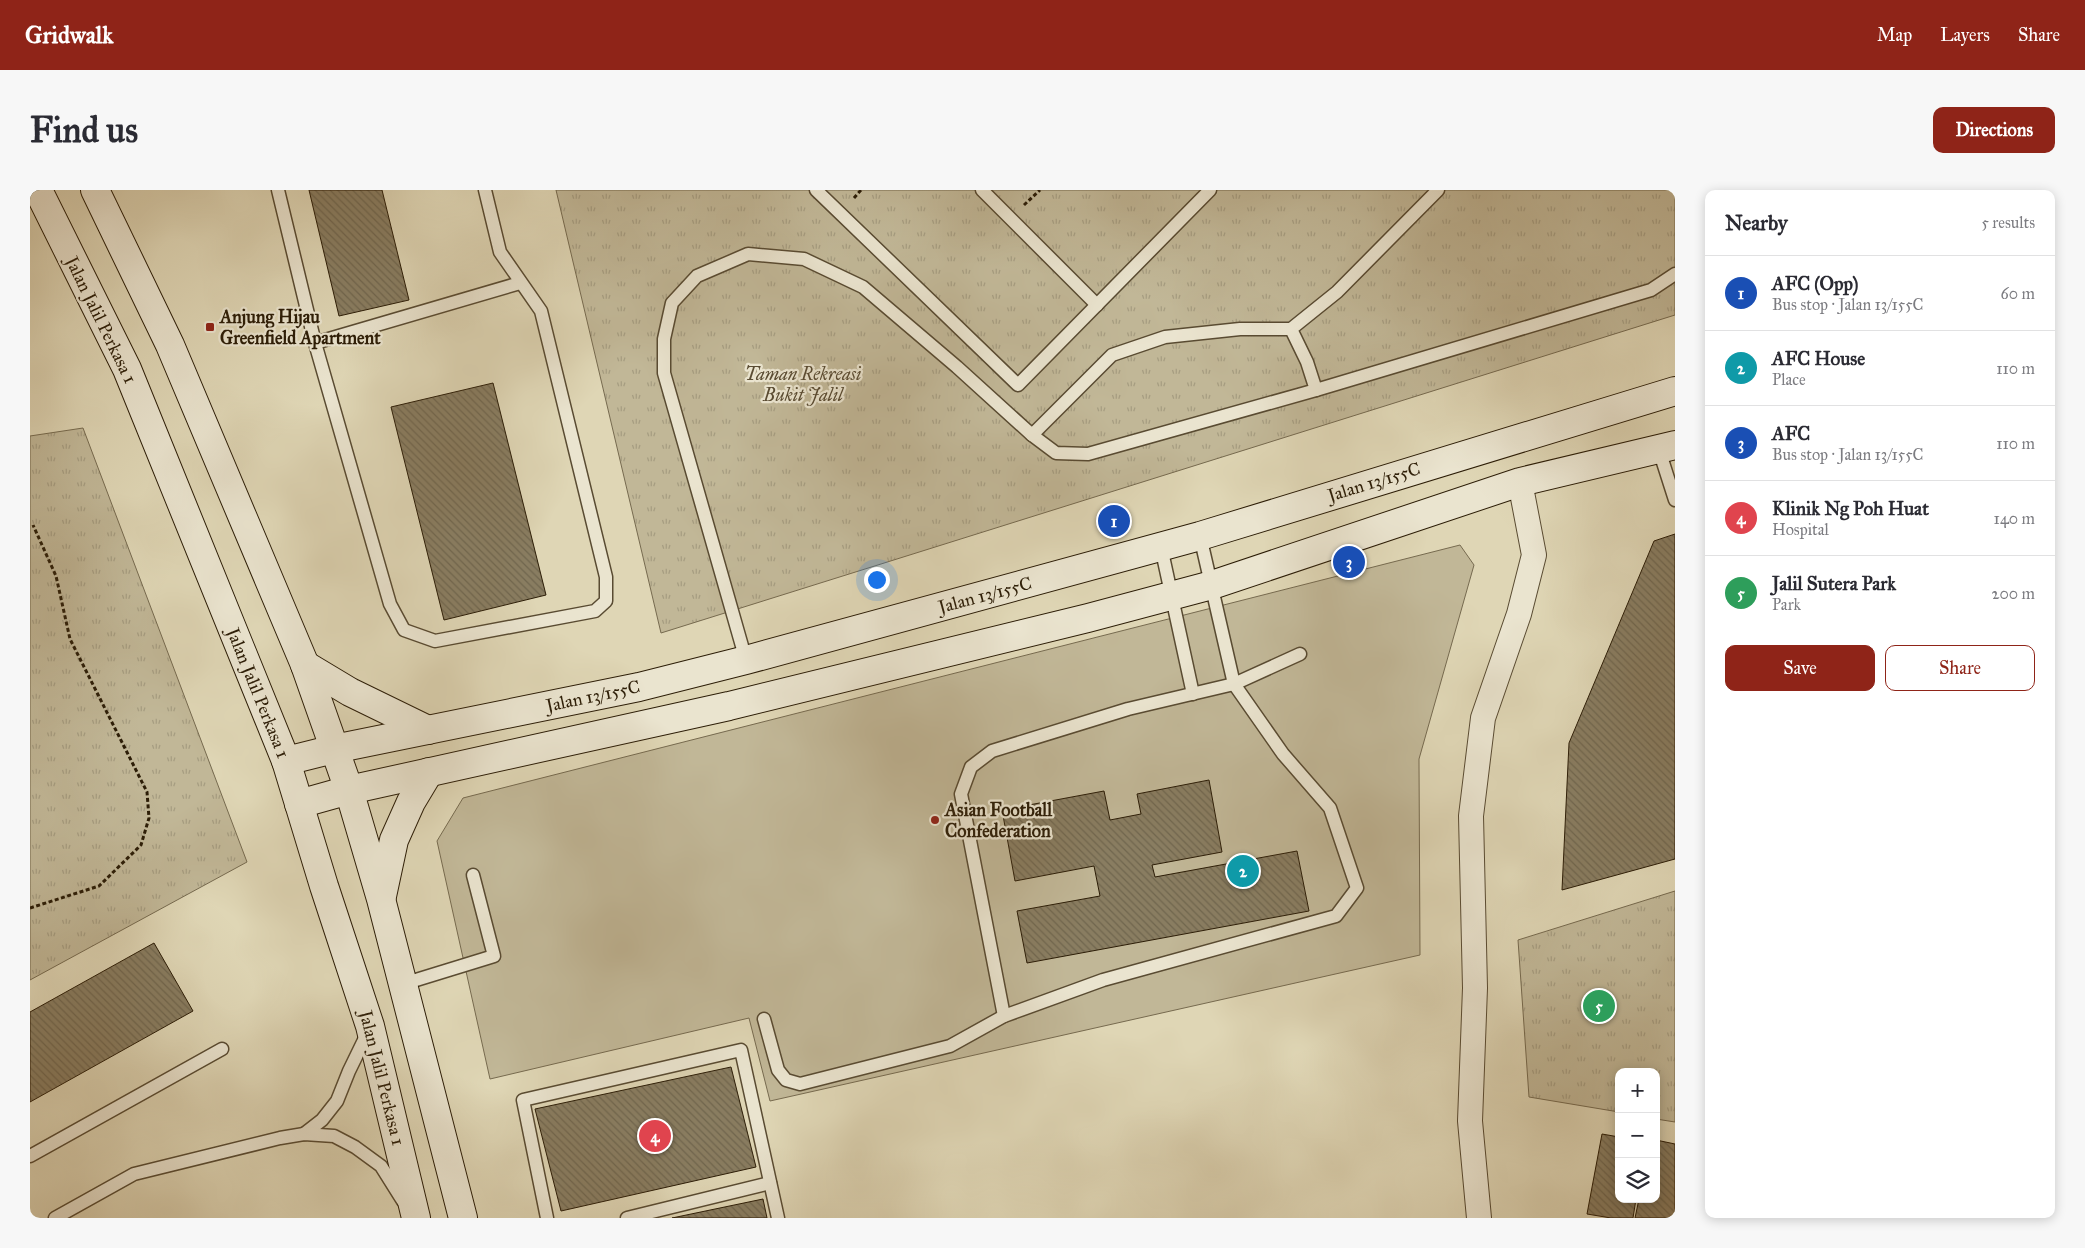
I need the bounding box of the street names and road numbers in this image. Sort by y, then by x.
street label: Jalan Jalil Perkasa 1 [59,251,141,388]
street label: Jalan 13/155C [1323,457,1423,508]
street label: Jalan 13/155C [934,572,1034,619]
street label: Jalan Jalil Perkasa 1 [220,623,294,762]
street label: Jalan 13/155C [542,675,642,718]
street label: Jalan Jalil Perkasa 1 [353,1006,409,1148]

